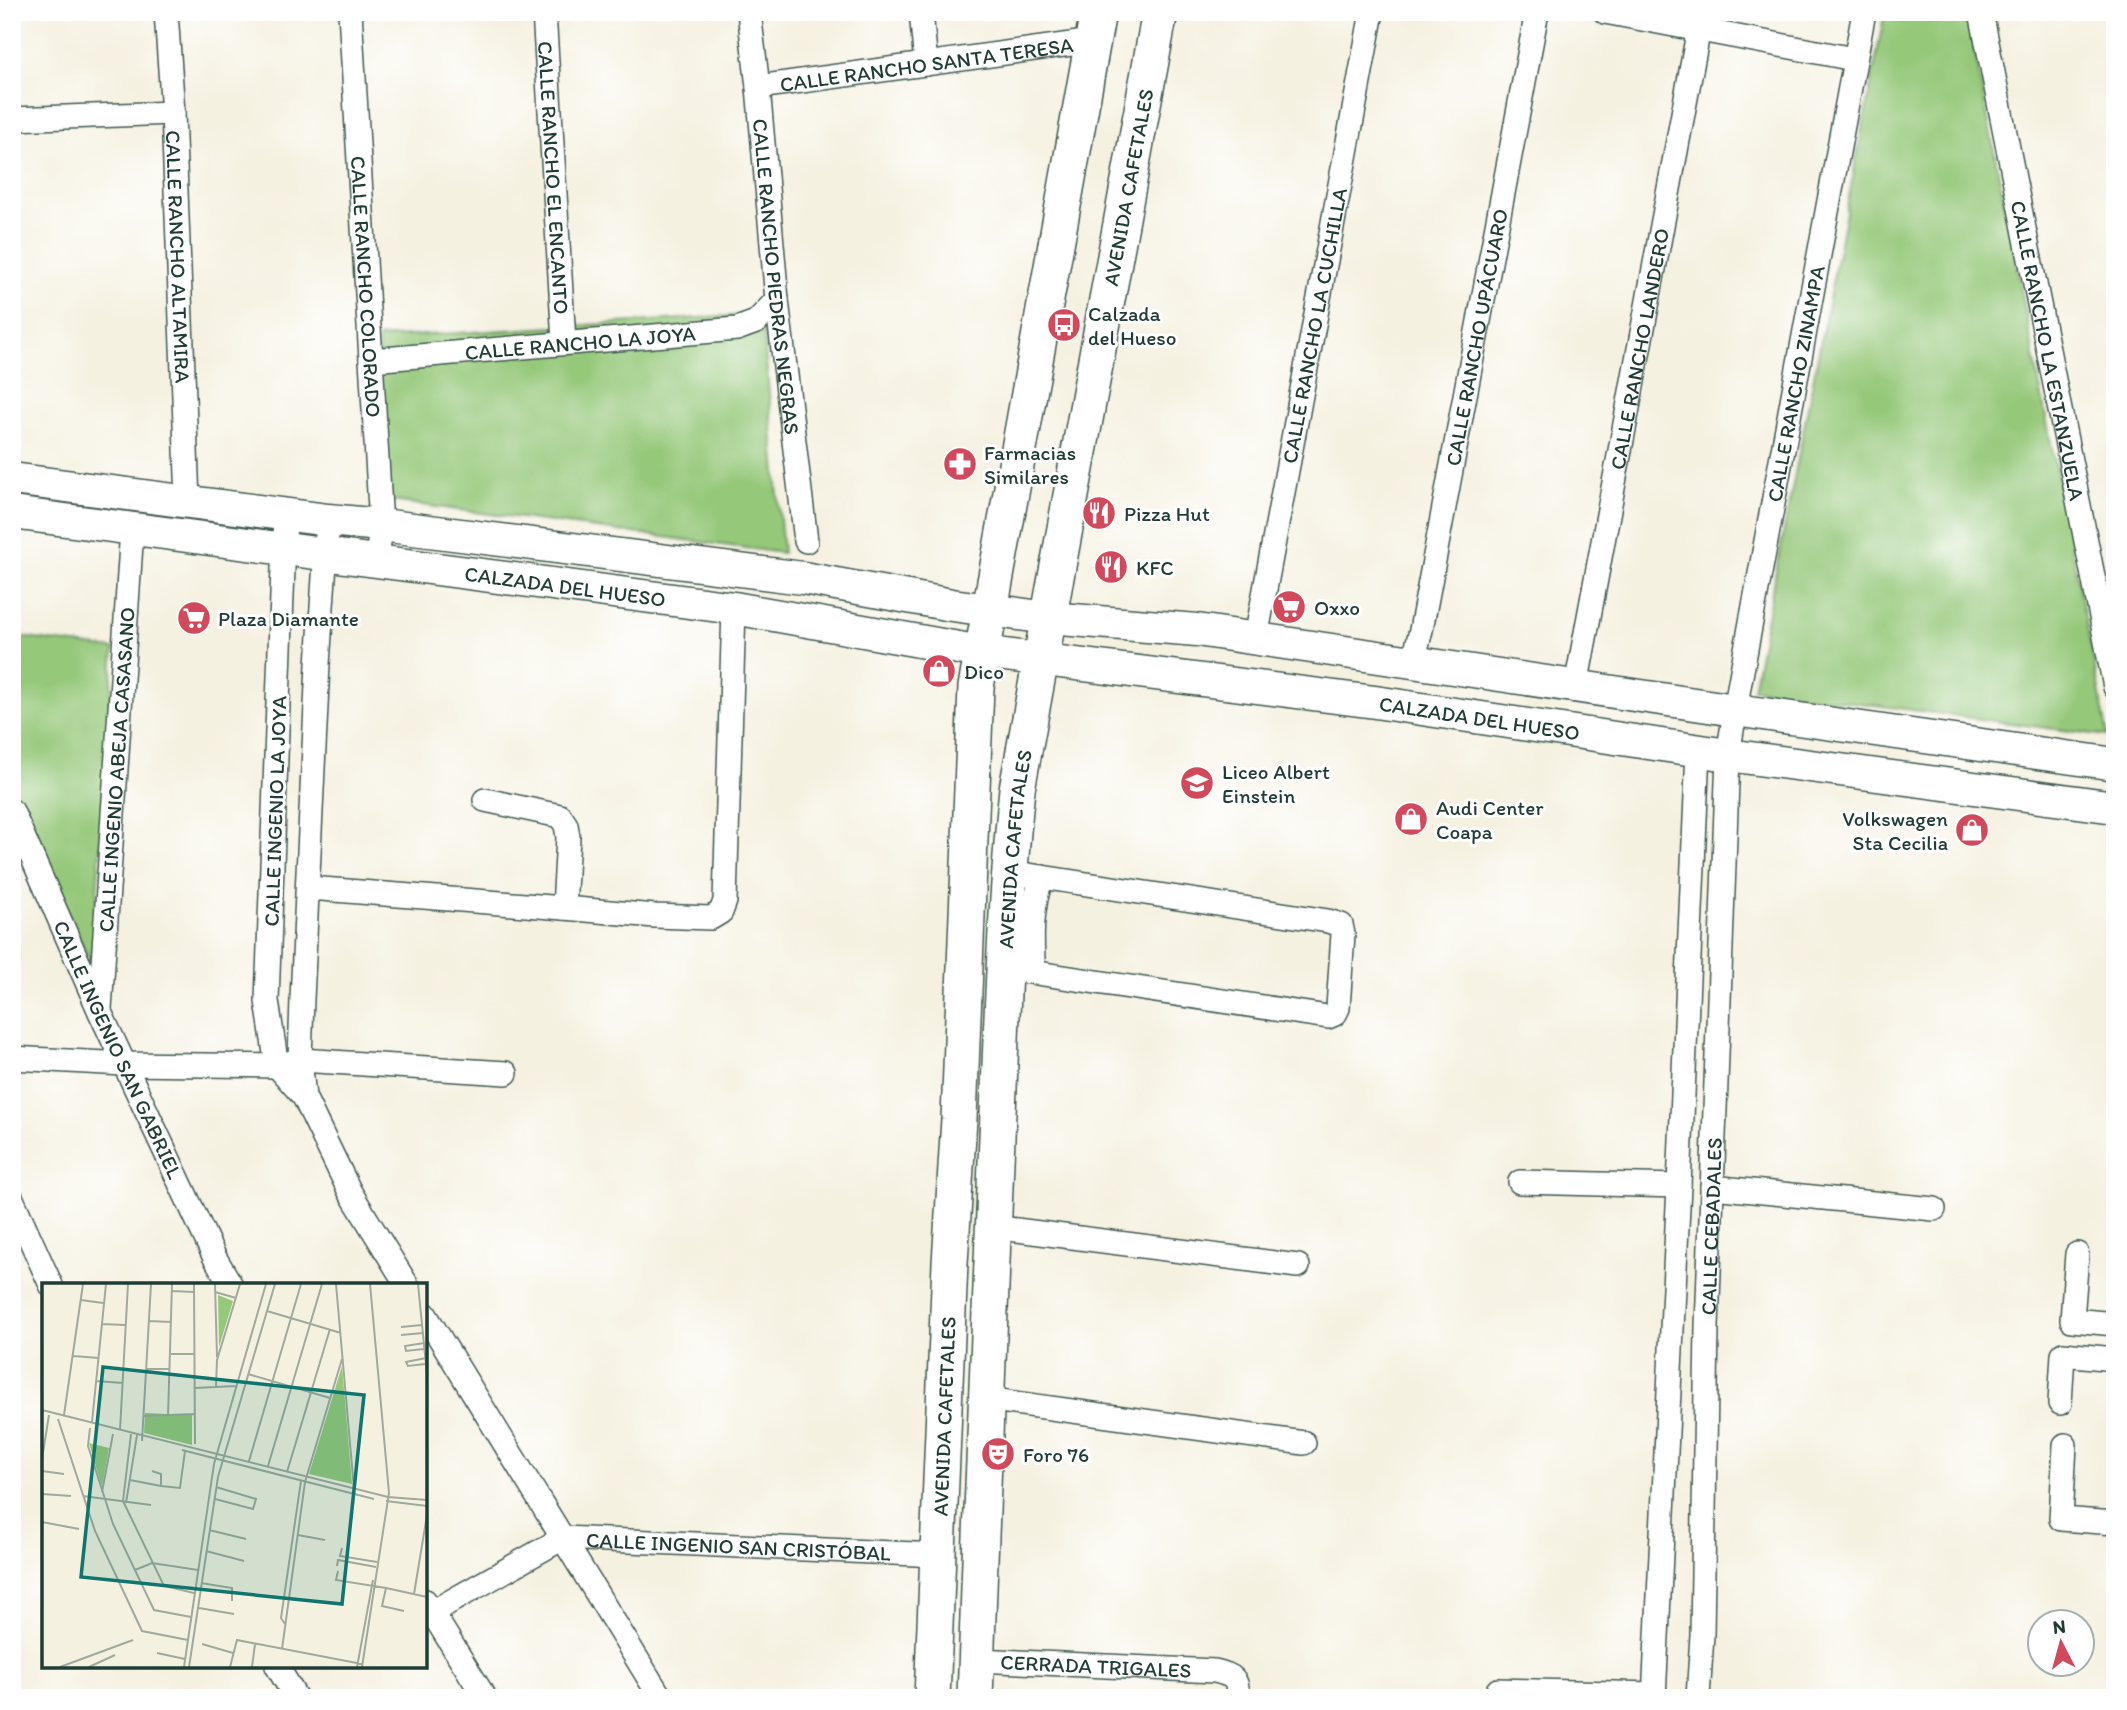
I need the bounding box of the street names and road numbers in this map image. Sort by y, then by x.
street label: CALLE RANCHO SANTA TERESA [778,31,1075,96]
street label: CALLE RANCHO EL ENCANTO [533,40,575,315]
street label: AVENIDA CAFETALES [1097,87,1158,288]
street label: CALLE RANCHO PIEDRAS NEGRAS [748,117,806,436]
street label: CALLE RANCHO ALTAMIRA [161,130,196,384]
street label: CALLE RANCHO COLORADO [346,155,387,418]
street label: CALLE RANCHO LA CUCHILLA [1276,185,1352,465]
street label: CALLE RANCHO LA ESTANZUELA [2006,198,2090,503]
street label: CALLE RANCHO UPÁCUARO [1440,206,1512,468]
street label: CALLE RANCHO LANDERO [1604,226,1674,472]
street label: CALLE RANCHO ZINAMPA [1761,263,1829,504]
street label: CALLE RANCHO LA JOYA [464,320,697,365]
street label: CALZADA DEL HUESO [463,560,667,611]
street label: CALLE INGENIO ABEJA CASASANO [93,606,139,933]
street label: CALZADA DEL HUESO [1378,690,1582,745]
street label: CALLE INGENIO LA JOYA [258,694,292,927]
street label: AVENIDA CAFETALES [993,748,1037,949]
street label: CALLE INGENIO SAN GABRIEL [49,916,189,1183]
street label: CALLE CEBADALES [1695,1137,1726,1316]
street label: AVENIDA CAFETALES [927,1316,960,1517]
street label: CALLE INGENIO SAN CRISTÓBAL [586,1527,892,1565]
street label: CERRADA TRIGALES [1000,1649,1192,1682]

